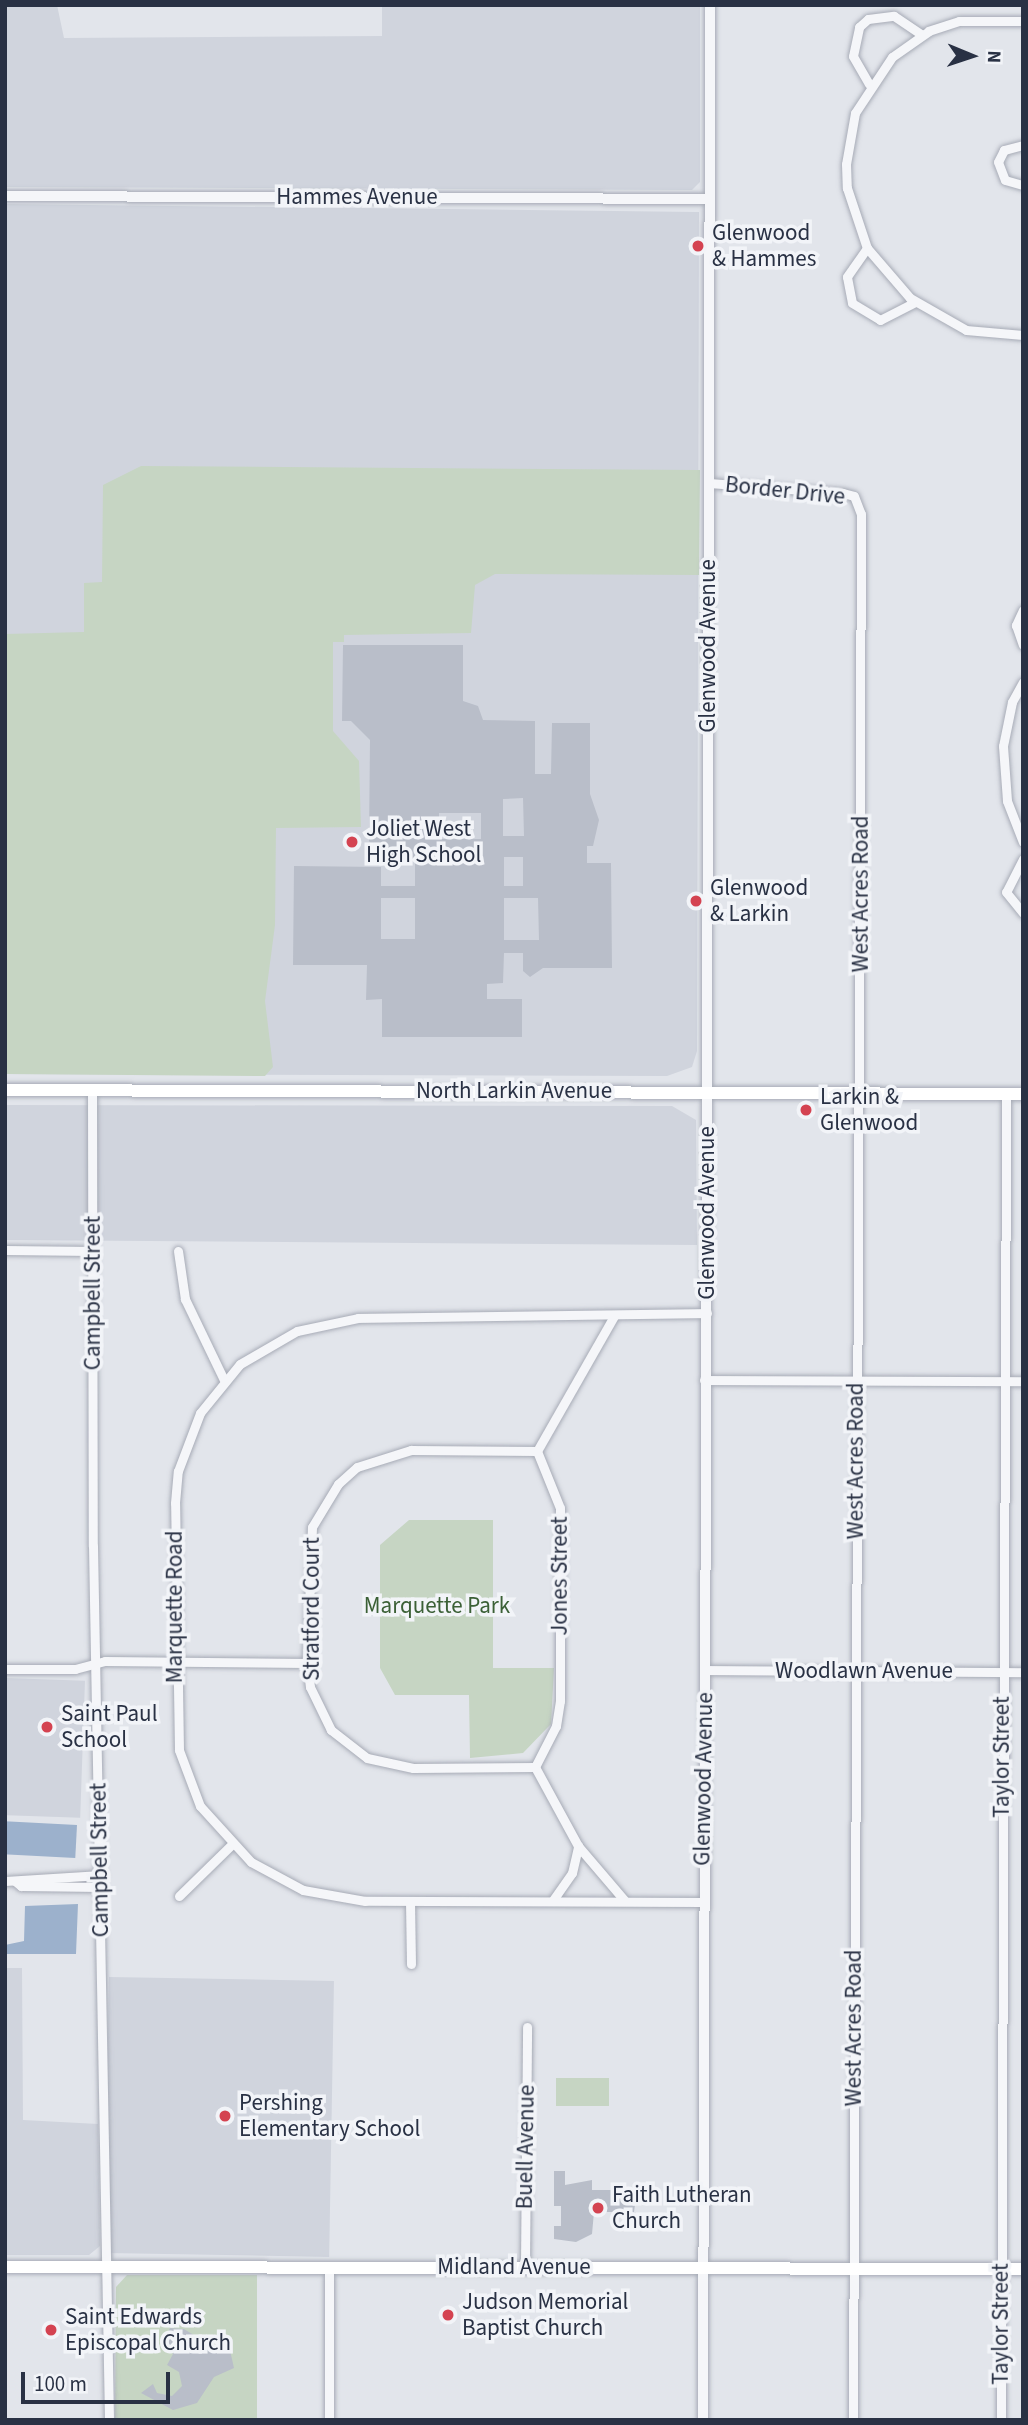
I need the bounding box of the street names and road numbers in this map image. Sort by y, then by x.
street label: Hammes Avenue [276,183,438,211]
street label: Border Drive [724,471,846,511]
street label: Glenwood Avenue [694,559,722,733]
street label: West Acres Road [847,816,875,972]
street label: North Larkin Avenue [416,1077,612,1105]
street label: Glenwood Avenue [693,1126,721,1300]
street label: Campbell Street [79,1216,107,1370]
street label: West Acres Road [842,1383,870,1539]
street label: Jones Street [546,1516,574,1636]
street label: Marquette Road [161,1531,189,1683]
street label: Stratford Court [298,1537,326,1681]
street label: Woodlawn Avenue [775,1657,953,1685]
street label: Glenwood Avenue [689,1692,719,1866]
street label: Taylor Street [988,1696,1016,1818]
street label: Campbell Street [85,1782,115,1938]
street label: West Acres Road [840,1950,868,2106]
street label: Buell Avenue [511,2084,541,2210]
street label: Midland Avenue [437,2253,591,2281]
street label: Taylor Street [987,2263,1015,2385]

